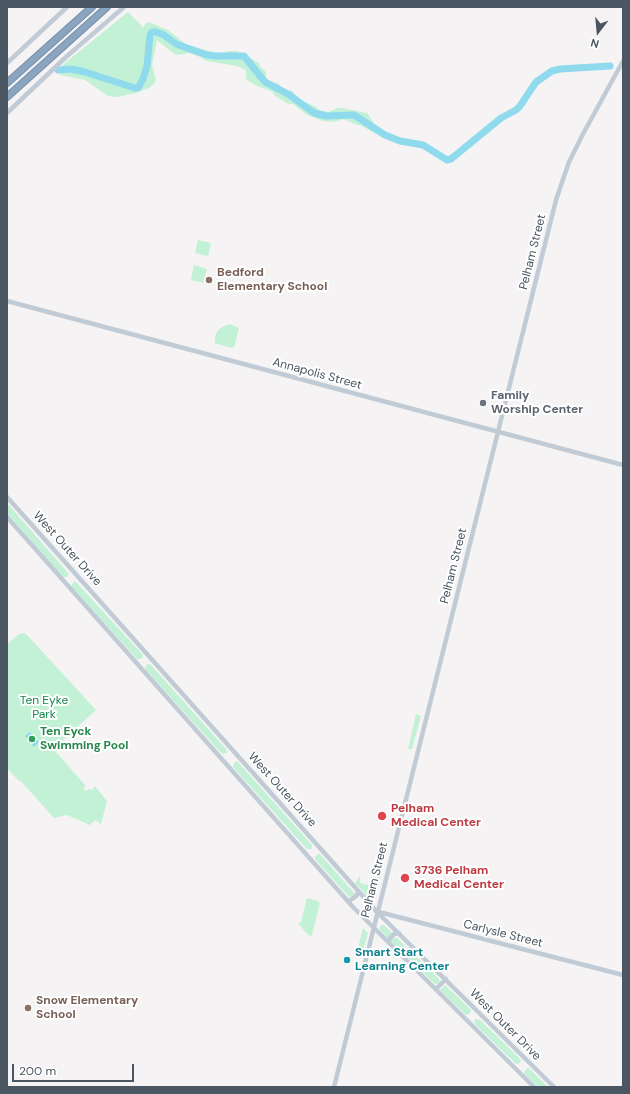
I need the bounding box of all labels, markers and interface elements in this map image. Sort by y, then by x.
north arrow [578,12,618,52]
text: N [589,36,600,51]
street label: Pelham Street [517,213,549,291]
place label: Bedford Elementary School [217,266,327,294]
marker: Bedford Elementary School [204,275,214,285]
street label: Annapolis Street [271,355,363,393]
place label: Family Worship Center [491,389,583,417]
marker: Family Worship Center [478,398,488,408]
street label: West Outer Drive [30,509,104,589]
street label: Pelham Street [438,527,470,605]
park label: Ten Eyke Park [20,694,68,722]
place label: Ten Eyck Swimming Pool [40,725,129,753]
marker: Ten Eyck Swimming Pool [27,734,37,744]
street label: West Outer Drive [245,750,319,830]
place label: Pelham Medical Center [391,802,481,830]
marker: Pelham Medical Center [376,810,388,822]
street label: Pelham Street [359,841,391,919]
place label: 3736 Pelham Medical Center [414,864,504,892]
marker: 3736 Pelham Medical Center [399,872,411,884]
street label: Carlysle Street [462,917,544,951]
place label: Smart Start Learning Center [355,946,449,974]
marker: Smart Start Learning Center [342,955,352,965]
street label: West Outer Drive [466,986,544,1064]
place label: Snow Elementary School [36,994,138,1022]
marker: Snow Elementary School [23,1003,33,1013]
scale bar [14,1056,136,1082]
text: 200 m [19,1063,56,1079]

